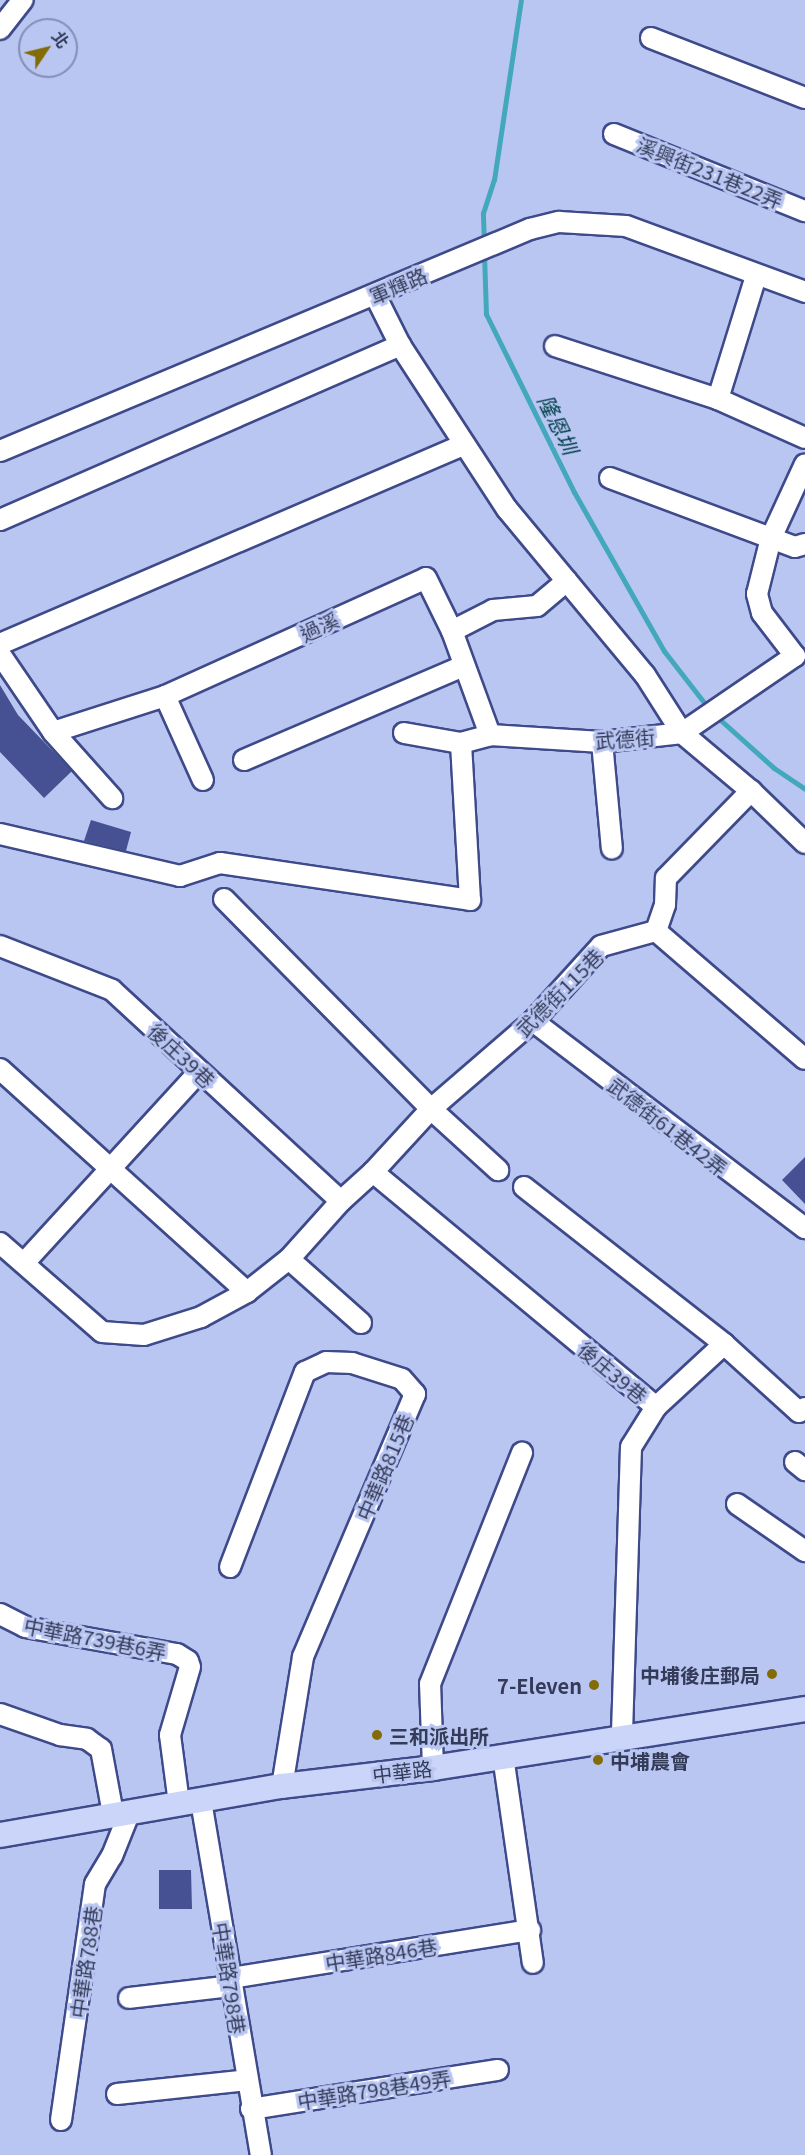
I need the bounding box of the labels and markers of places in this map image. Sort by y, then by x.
place label: 中埔後庄郵局 [640,1662,760,1686]
marker: 中埔後庄郵局 [765,1667,779,1681]
place label: 7-Eleven [497,1673,582,1697]
marker: 7-Eleven [587,1678,601,1692]
place label: 三和派出所 [389,1723,489,1747]
marker: 三和派出所 [370,1728,384,1742]
place label: 中埔農會 [610,1748,690,1772]
marker: 中埔農會 [591,1753,605,1767]

